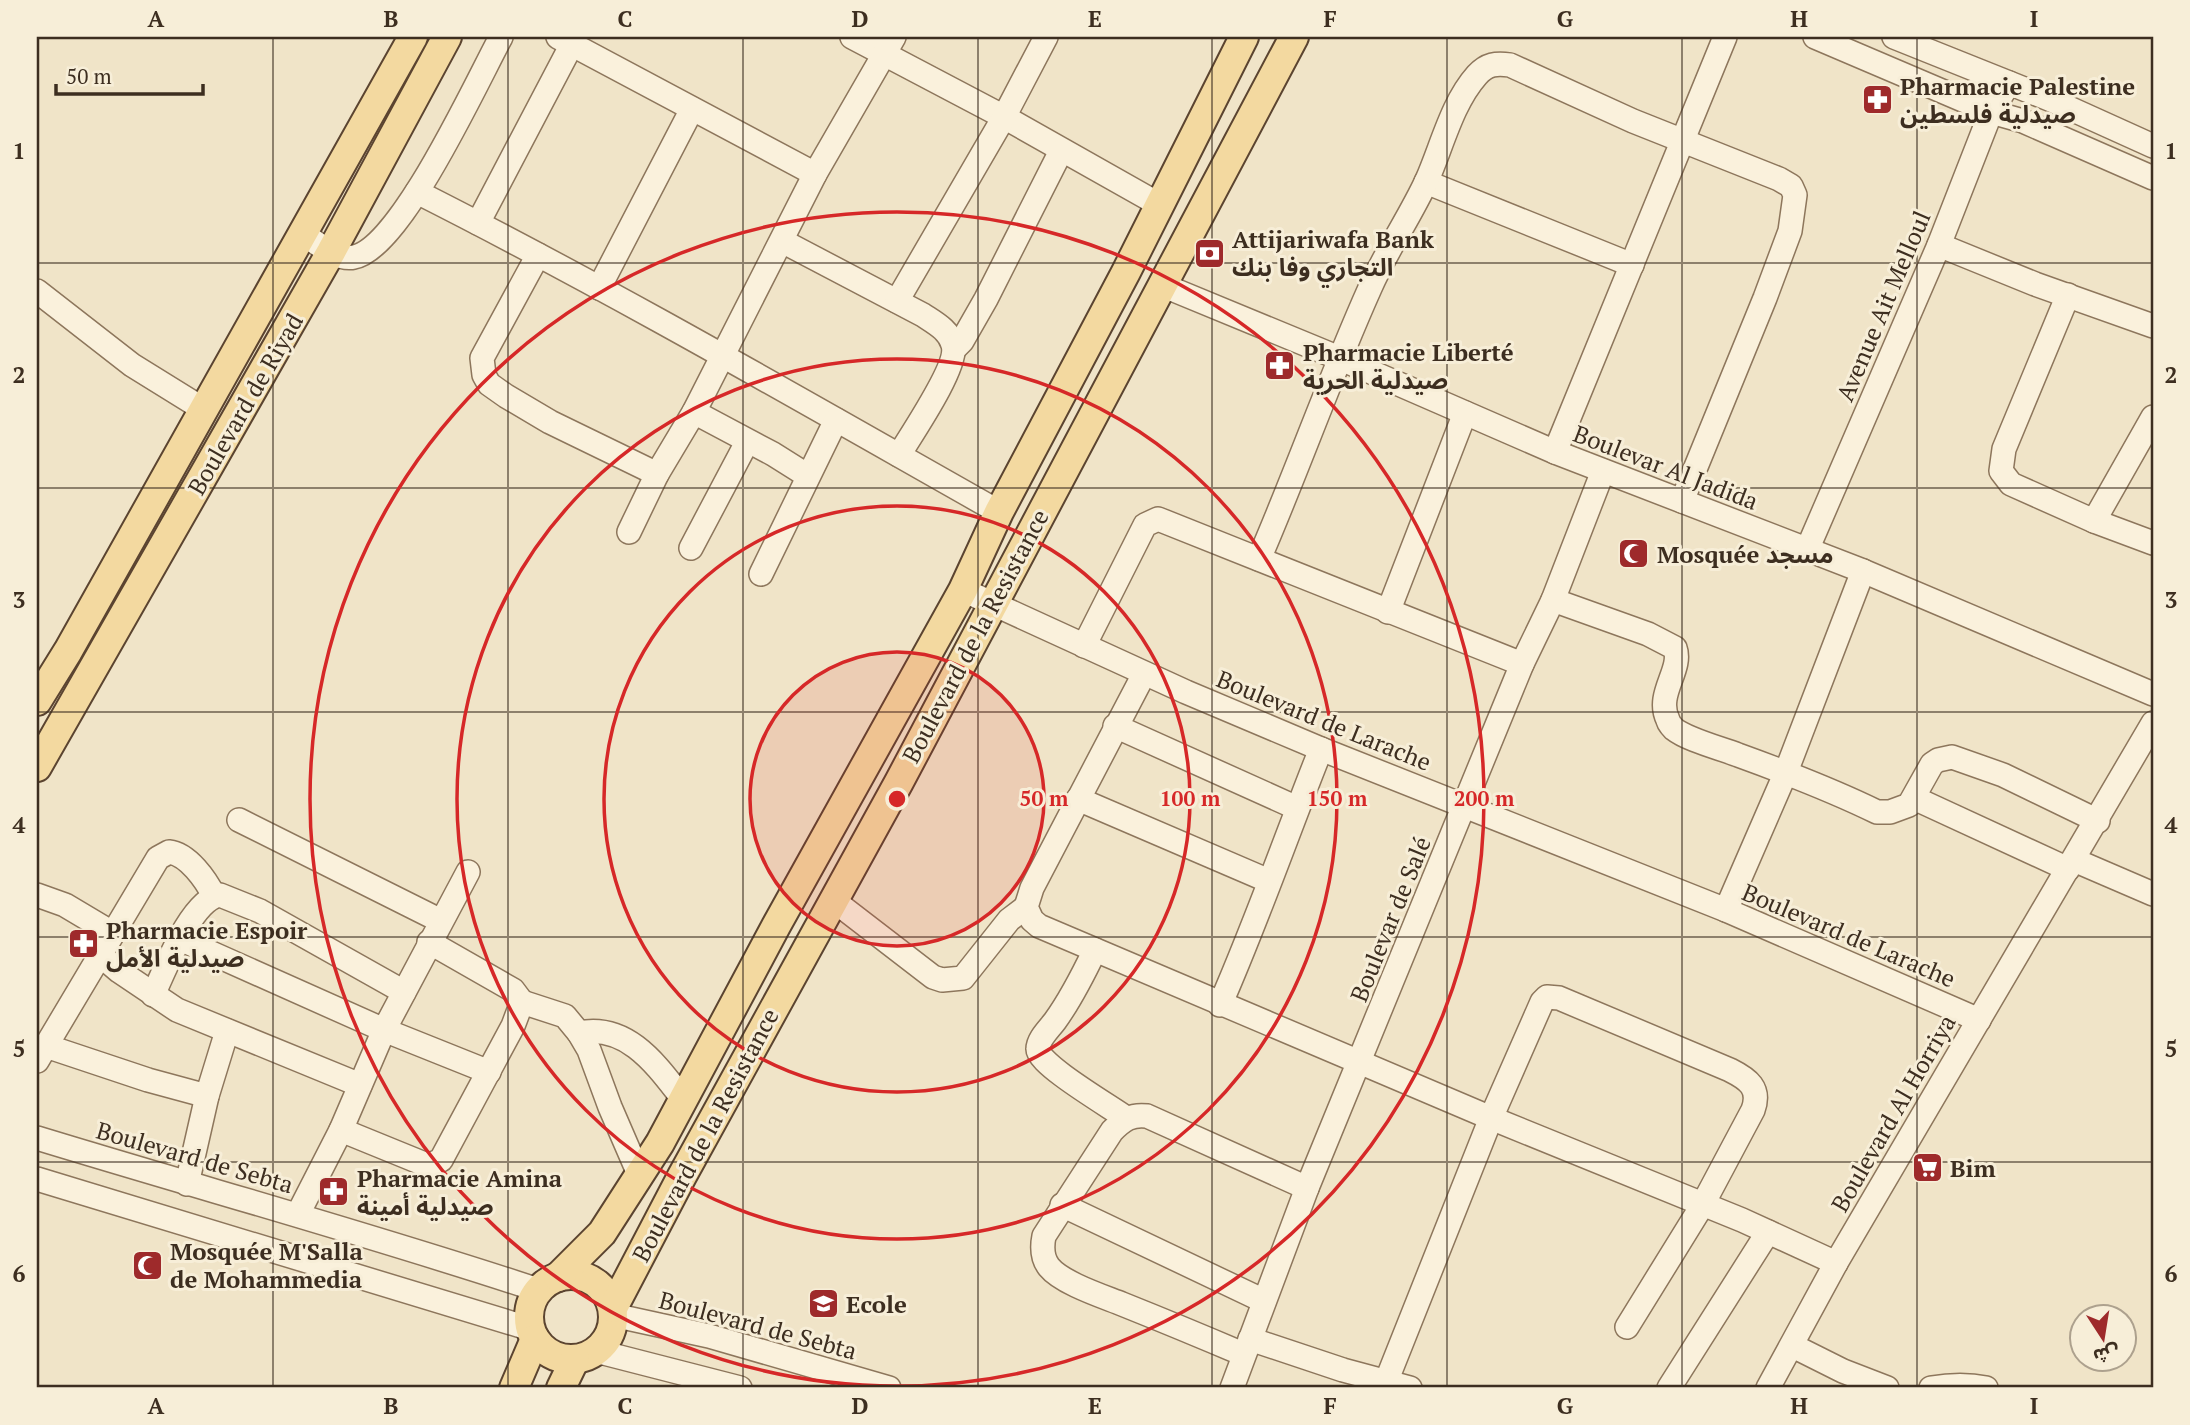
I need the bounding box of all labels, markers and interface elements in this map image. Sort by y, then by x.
text: A [148,3,165,34]
text: B [384,3,399,34]
text: C [618,3,633,34]
text: D [852,3,869,34]
text: E [1088,3,1102,34]
text: F [1323,3,1337,34]
text: G [1557,3,1574,34]
text: H [1790,3,1808,34]
text: I [2030,3,2038,34]
scale bar [56,52,203,96]
text: 50 m [66,62,112,90]
place label: Pharmacie Palestine صيدلية فلسطين [1900,70,2135,130]
pharmacy icon: Pharmacie Palestine صيدلية فلسطين [1860,83,1894,117]
text: 1 [13,135,26,166]
text: 1 [2165,135,2178,166]
street label: Avenue Ait Melloul [1828,206,1938,406]
place label: Attijariwafa Bank التجاري وفا بنك [1232,223,1434,288]
bank icon: Attijariwafa Bank التجاري وفا بنك [1192,236,1226,270]
street label: Boulevard de Riyad [180,307,310,501]
place label: Pharmacie Liberté صيدلية الحرية [1303,336,1514,396]
pharmacy icon: Pharmacie Liberté صيدلية الحرية [1263,349,1297,383]
text: 2 [13,359,26,390]
text: 2 [2165,359,2178,390]
street label: Boulevar Al Jadida [1569,417,1763,517]
street label: Boulevard de la Resistance [895,504,1055,768]
mosque icon: Mosquée مسجد [1617,537,1651,571]
place label: Mosquée مسجد [1657,538,1834,570]
text: 3 [13,584,26,615]
text: 3 [2165,584,2178,615]
street label: Boulevard de Larache [1212,662,1436,778]
text: 50 m [1020,784,1069,812]
text: 100 m [1160,784,1221,812]
text: 150 m [1307,784,1368,812]
text: 200 m [1454,784,1515,812]
centre of rings [885,787,909,811]
text: 4 [13,809,26,840]
text: 4 [2165,809,2178,840]
street label: Boulevar de Salé [1342,832,1438,1006]
street label: Boulevard de Larache [1738,876,1960,994]
place label: Pharmacie Espoir صيدلية الأمل [106,914,308,974]
pharmacy icon: Pharmacie Espoir صيدلية الأمل [66,927,100,961]
street label: Boulevard de la Resistance [625,1003,785,1267]
street label: Boulevard Al Horriya [1823,1008,1963,1218]
text: 5 [13,1033,26,1064]
text: 5 [2165,1033,2178,1064]
street label: Boulevard de Sebta [93,1114,297,1200]
supermarket icon: Bim [1910,1151,1944,1185]
place label: Bim [1950,1152,1996,1184]
place label: Pharmacie Amina صيدلية أمينة [357,1162,563,1222]
pharmacy icon: Pharmacie Amina صيدلية أمينة [317,1175,351,1209]
place label: Mosquée M'Salla de Mohammedia [170,1235,364,1295]
mosque icon: Mosquée M'Salla de Mohammedia [130,1248,164,1282]
text: 6 [13,1258,26,1289]
text: 6 [2165,1258,2178,1289]
street label: Boulevard de Sebta [656,1283,860,1367]
school or university icon: Ecole [806,1287,840,1321]
place label: Ecole [846,1288,907,1320]
north arrow [2068,1302,2138,1372]
text: ش [2091,1340,2122,1370]
text: A [148,1390,165,1421]
text: B [384,1390,399,1421]
text: C [618,1390,633,1421]
text: D [852,1390,869,1421]
text: E [1088,1390,1102,1421]
text: F [1323,1390,1337,1421]
text: G [1557,1390,1574,1421]
text: H [1790,1390,1808,1421]
text: I [2030,1390,2038,1421]

